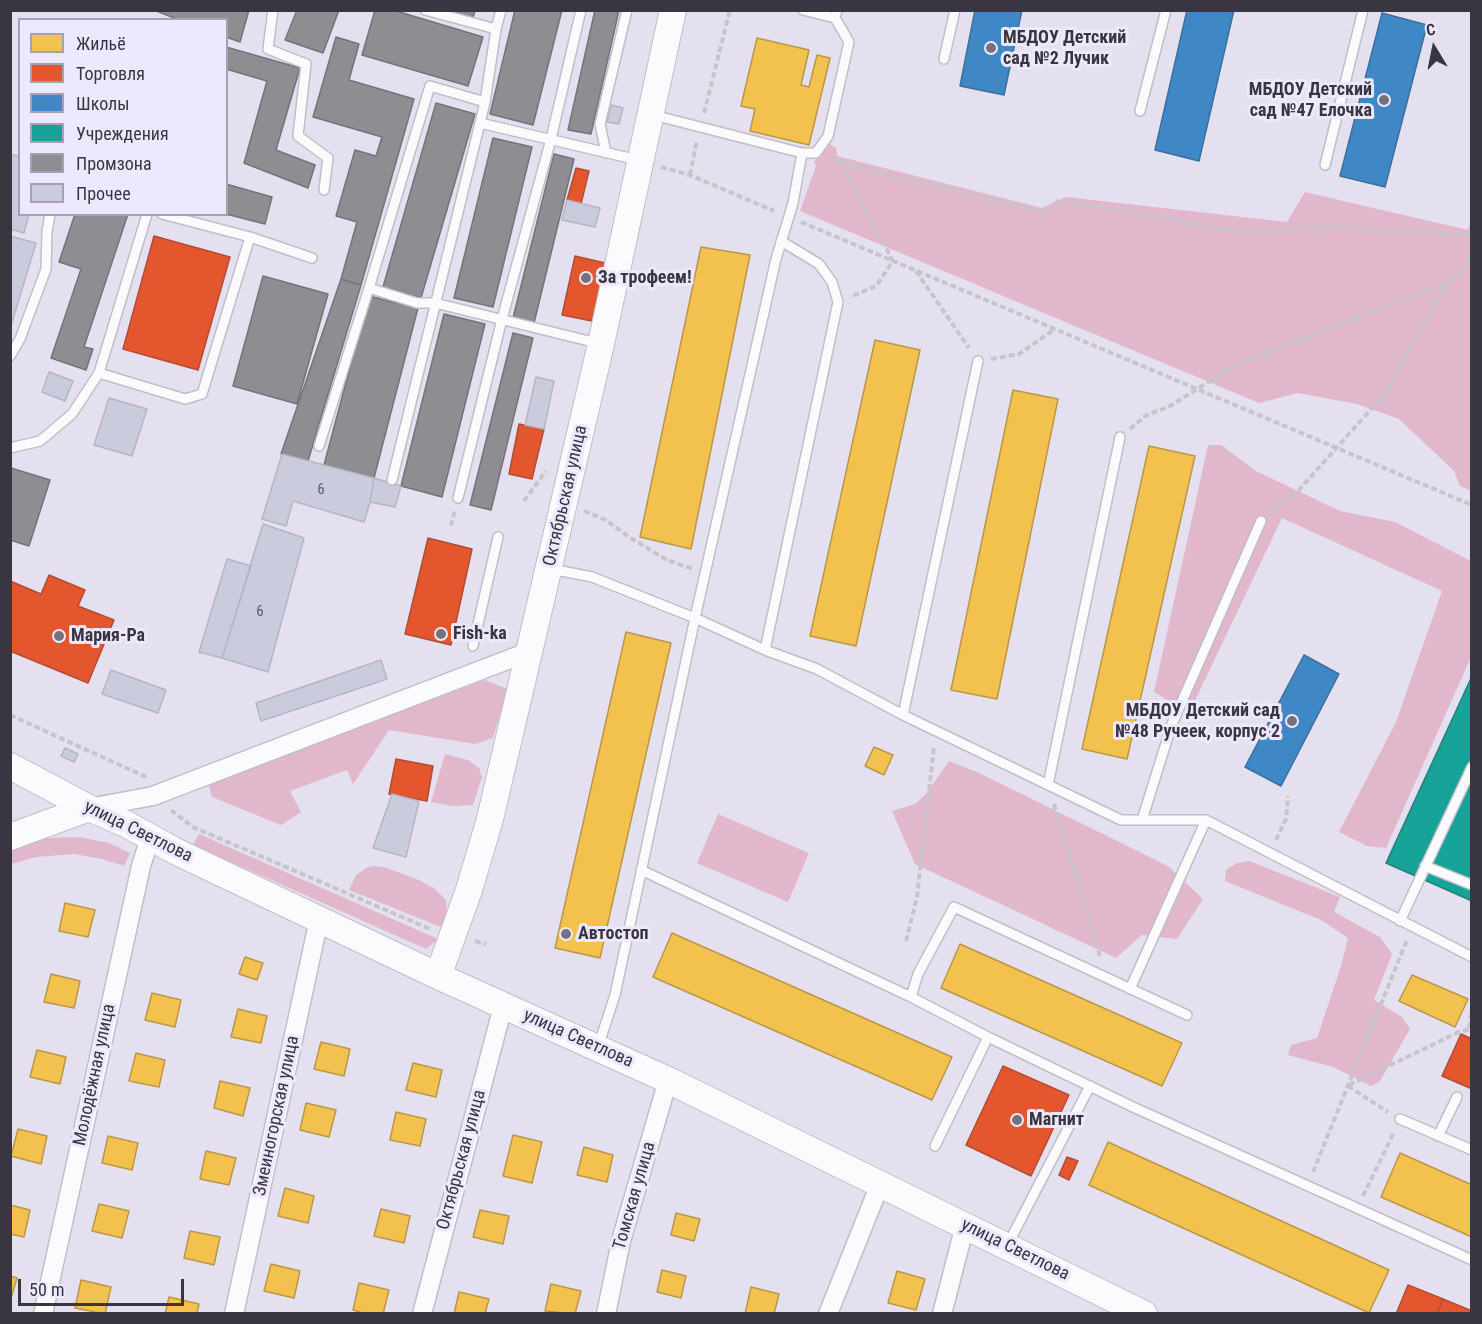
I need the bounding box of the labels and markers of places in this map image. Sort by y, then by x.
place label: МБДОУ Детский сад №2 Лучик [1003,27,1126,70]
marker: МБДОУ Детский сад №2 Лучик [984,41,998,55]
place label: МБДОУ Детский сад №47 Елочка [1249,79,1372,122]
marker: МБДОУ Детский сад №47 Елочка [1377,93,1391,107]
place label: За трофеем! [598,267,692,289]
marker: За трофеем! [579,271,593,285]
place label: Fish-ka [453,623,507,645]
place label: Мария-Ра [71,625,145,647]
marker: Fish-ka [434,627,448,641]
marker: Мария-Ра [52,629,66,643]
place label: МБДОУ Детский сад №48 Ручеек, корпус 2 [1115,700,1280,742]
marker: МБДОУ Детский сад №48 Ручеек, корпус 2 [1285,714,1299,728]
place label: Автостоп [578,923,649,945]
marker: Автостоп [559,927,573,941]
place label: Магнит [1029,1109,1084,1131]
marker: Магнит [1010,1113,1024,1127]

